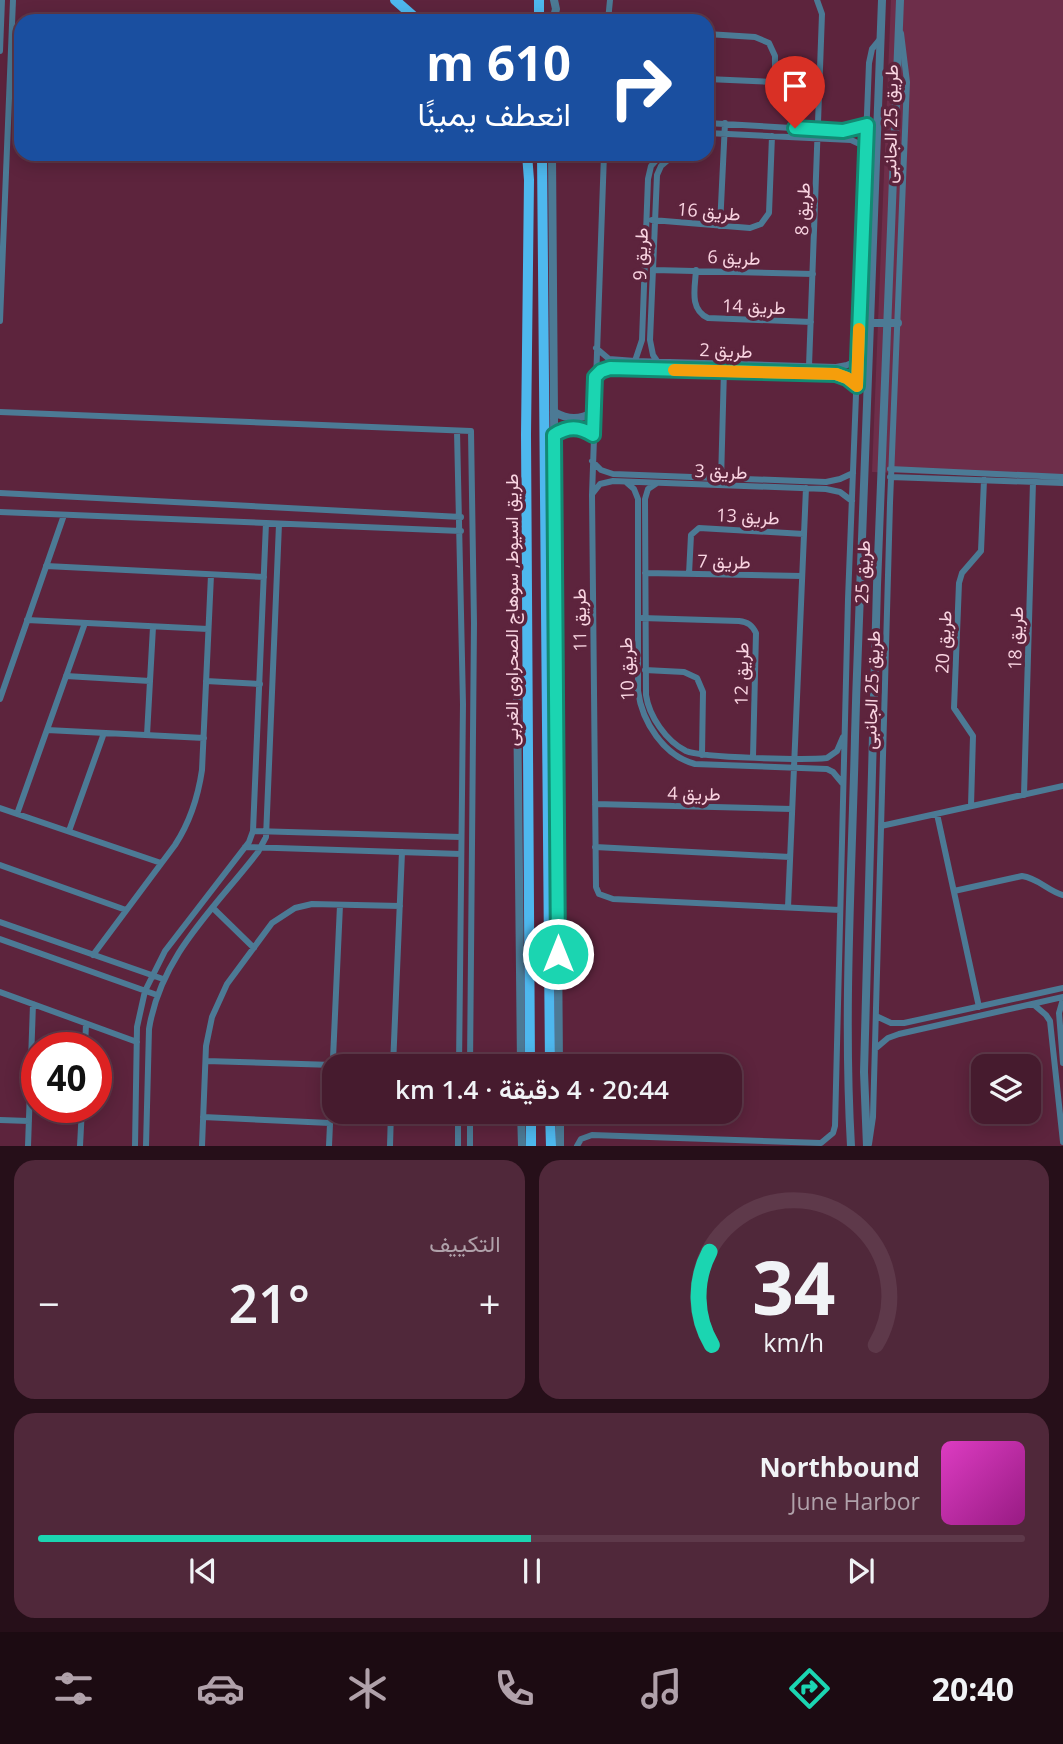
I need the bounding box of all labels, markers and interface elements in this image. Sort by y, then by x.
text: 610 m [426,29,571,95]
icon: right [595,42,686,133]
pin [765,56,825,128]
street label: طريق 25 الجانبى [877,64,903,184]
icon: arrive [776,67,814,105]
text: انعطف يمينًا [417,92,571,135]
street label: طريق 8 [789,182,815,236]
street label: طريق 16 [676,196,742,226]
street label: طريق 9 [627,227,653,281]
street label: طريق 6 [707,244,761,270]
street label: طريق 14 [722,293,786,319]
street label: طريق 2 [699,337,753,363]
street label: طريق 3 [694,458,748,484]
street label: طريق اسيوط, سوهاج الصحراوى الغربى [499,474,524,746]
street label: طريق 13 [716,502,780,530]
street label: طريق 25 [849,540,875,604]
street label: طريق 7 [697,549,751,573]
street label: طريق 11 [566,588,592,652]
street label: طريق 18 [1002,606,1028,670]
street label: طريق 20 [929,610,957,674]
street label: طريق 25 الجانبى [857,630,885,750]
street label: طريق 10 [613,637,639,701]
street label: طريق 12 [728,642,754,706]
street label: طريق 4 [667,781,721,805]
position arrow [521,917,595,991]
speed limit sign: 40 [21,1032,112,1123]
map controls [971,1054,1041,1124]
button: layers [971,1054,1041,1124]
text: 20:44 · 4 دقيقة · 1.4 km [395,1071,669,1107]
text: التكييف [429,1227,501,1259]
text: 34 [752,1238,835,1337]
text: 21° [228,1267,310,1338]
text: − [38,1277,60,1329]
text: + [479,1277,500,1329]
text: km/h [763,1325,824,1359]
text: Northbound [759,1449,920,1485]
text: June Harbor [790,1485,920,1517]
icon: previous [184,1552,222,1590]
icon: pause [513,1552,551,1590]
icon: next [842,1552,880,1590]
icon: filters [49,1664,98,1713]
icon: car [196,1664,245,1713]
icon: climate [343,1664,392,1713]
icon: phone [490,1664,539,1713]
icon: music [637,1664,686,1713]
icon: directions [785,1664,834,1713]
text: 20:40 [932,1667,1014,1710]

